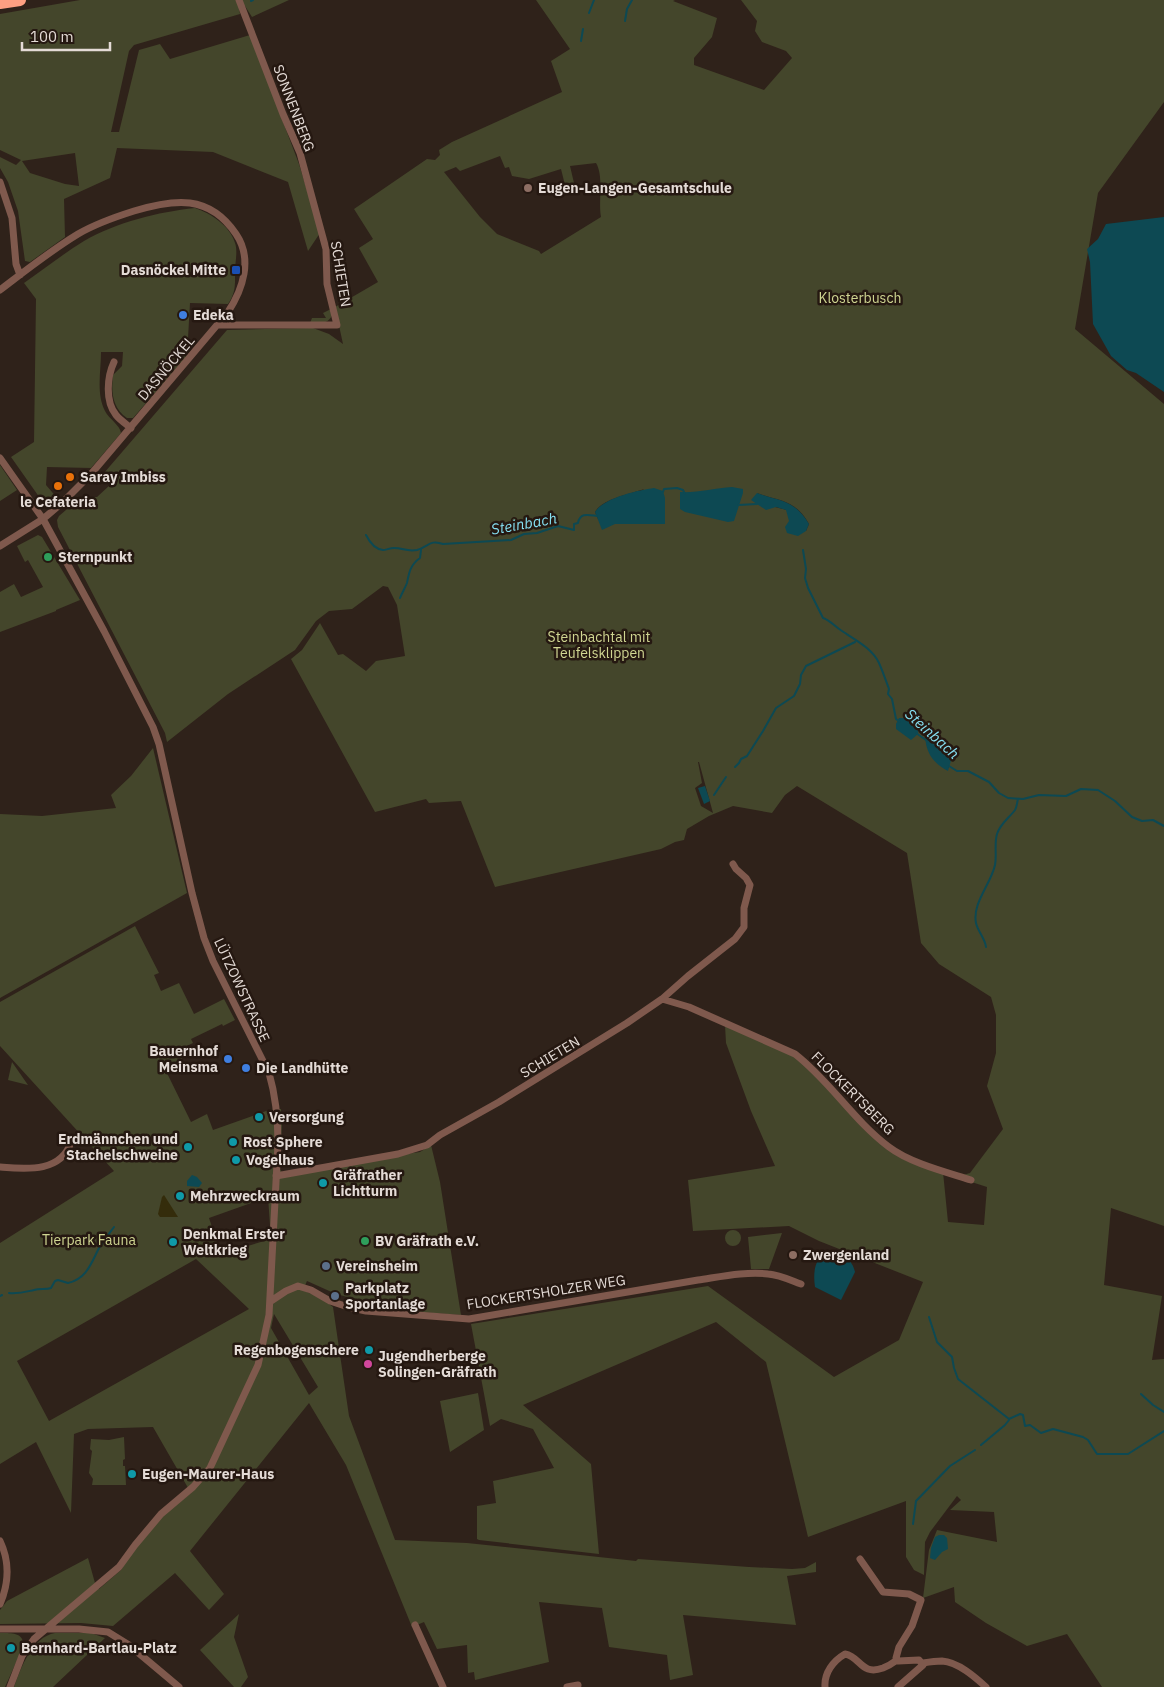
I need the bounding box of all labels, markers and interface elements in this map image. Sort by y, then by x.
scale bar [22,20,110,52]
text: 100 m [30,27,74,46]
street label: SONNENBERG [269,62,319,154]
place label: Eugen-Langen-Gesamtschule [538,179,732,197]
marker: Eugen-Langen-Gesamtschule [522,182,534,194]
street label: SCHIETEN [327,240,355,308]
place label: Dasnöckel Mitte [121,261,226,279]
marker: Dasnöckel Mitte [230,264,242,276]
park label: Klosterbusch [819,289,901,307]
place label: Edeka [193,306,234,324]
marker: Edeka [177,309,189,321]
street label: DASNÖCKEL [134,332,198,404]
place label: Saray Imbiss [80,468,166,486]
marker: Saray Imbiss [64,471,76,483]
marker: le Cefateria [52,480,64,492]
place label: le Cefateria [20,493,96,511]
water label: Steinbach [489,508,558,539]
place label: Sternpunkt [58,548,132,566]
marker: Sternpunkt [42,551,54,563]
park label: Steinbachtal mit Teufelsklippen [548,628,651,662]
water label: Steinbach [901,704,963,763]
street label: LÜTZOWSTRASSE [210,935,274,1045]
street label: SCHIETEN [517,1032,583,1082]
place label: Bauernhof Meinsma [149,1042,218,1076]
street label: FLOCKERTSBERG [808,1048,898,1138]
marker: Bauernhof Meinsma [222,1053,234,1065]
place label: Die Landhütte [256,1059,349,1077]
marker: Die Landhütte [240,1062,252,1074]
place label: Versorgung [269,1108,344,1126]
marker: Versorgung [253,1111,265,1123]
place label: Erdmännchen und Stachelschweine [58,1130,178,1164]
place label: Rost Sphere [243,1133,323,1151]
marker: Rost Sphere [227,1136,239,1148]
marker: Erdmännchen und Stachelschweine [182,1141,194,1153]
place label: Vogelhaus [246,1151,314,1169]
marker: Vogelhaus [230,1154,242,1166]
place label: Gräfrather Lichtturm [333,1166,402,1200]
marker: Gräfrather Lichtturm [317,1177,329,1189]
place label: Mehrzweckraum [190,1187,300,1205]
marker: Mehrzweckraum [174,1190,186,1202]
place label: Denkmal Erster Weltkrieg [183,1225,285,1259]
park label: Tierpark Fauna [42,1231,136,1249]
place label: BV Gräfrath e.V. [375,1232,479,1250]
marker: BV Gräfrath e.V. [359,1235,371,1247]
marker: Denkmal Erster Weltkrieg [167,1236,179,1248]
place label: Zwergenland [803,1246,889,1264]
marker: Zwergenland [787,1249,799,1261]
place label: Vereinsheim [336,1257,418,1275]
marker: Vereinsheim [320,1260,332,1272]
street label: FLOCKERTSHOLZER WEG [465,1271,627,1313]
place label: Parkplatz Sportanlage [345,1279,425,1313]
marker: Parkplatz Sportanlage [329,1290,341,1302]
place label: Regenbogenschere [234,1341,359,1359]
marker: Regenbogenschere [363,1344,375,1356]
place label: Jugendherberge Solingen-Gräfrath [378,1347,497,1381]
marker: Jugendherberge Solingen-Gräfrath [362,1358,374,1370]
place label: Eugen-Maurer-Haus [142,1465,274,1483]
marker: Eugen-Maurer-Haus [126,1468,138,1480]
place label: Bernhard-Bartlau-Platz [21,1639,177,1657]
marker: Bernhard-Bartlau-Platz [5,1642,17,1654]

